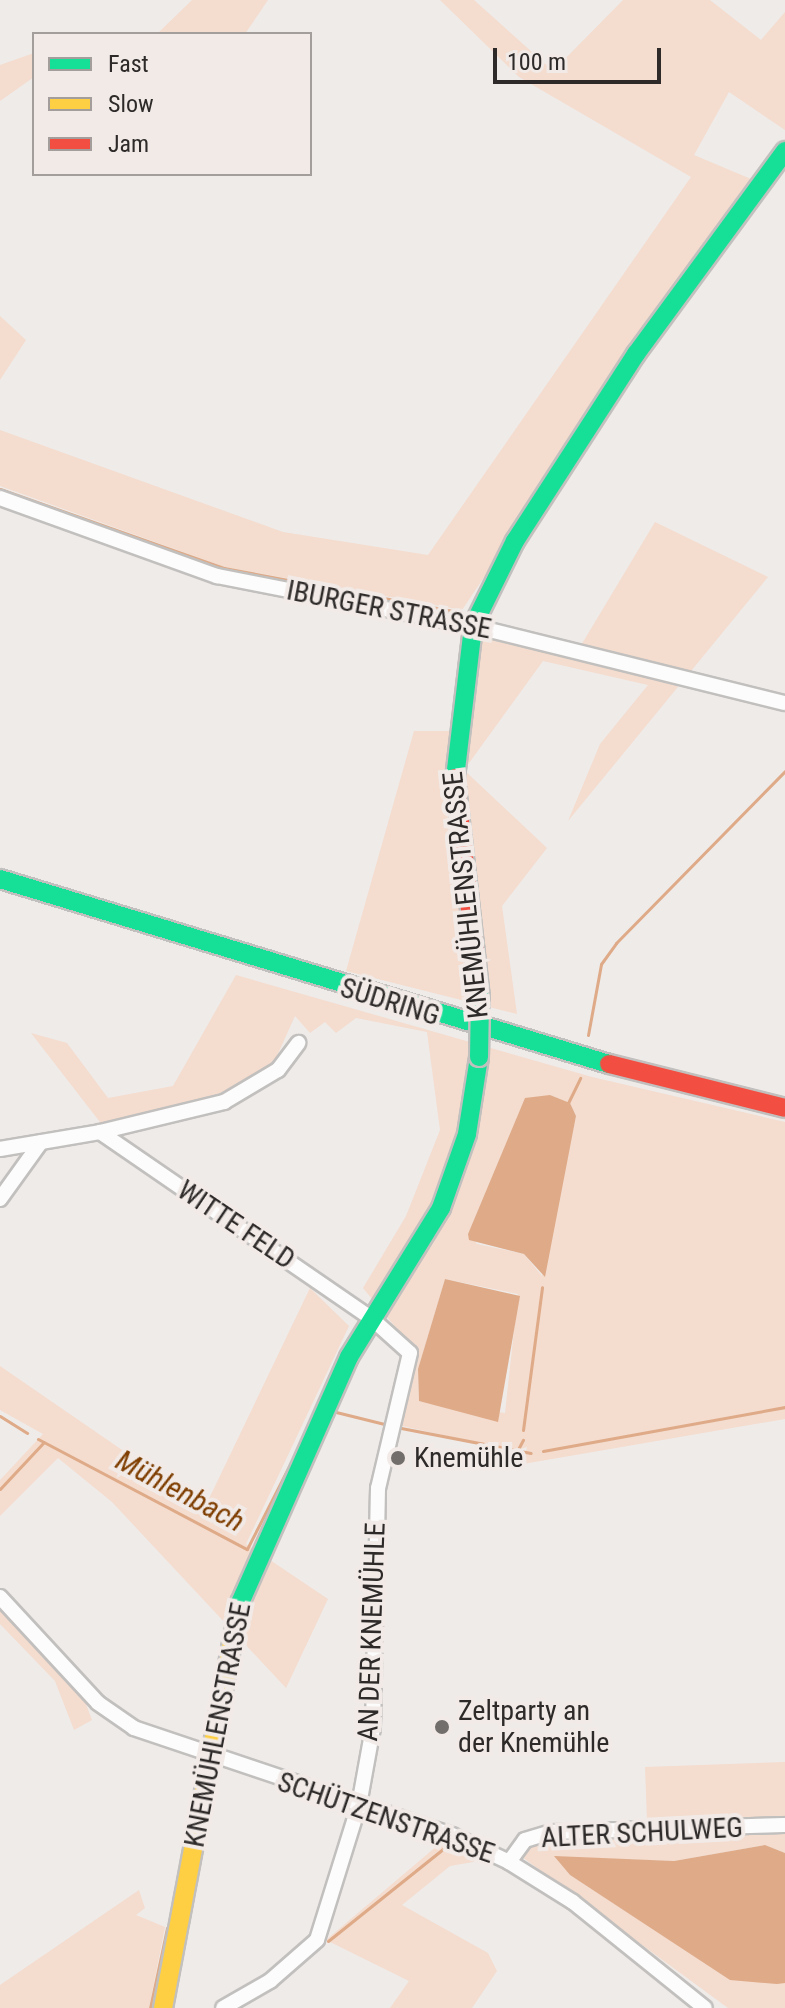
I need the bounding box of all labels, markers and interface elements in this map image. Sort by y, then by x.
legend [32,32,312,176]
scale bar [497,32,665,82]
text: 100 m [507,48,566,76]
text: Fast [108,50,149,78]
text: Slow [108,90,154,118]
text: Jam [108,130,149,158]
street label: IBURGER STRASSE [284,574,494,646]
street label: KNEMÜHLENSTRASSE [436,770,496,1020]
street label: SÜDRING [336,971,444,1033]
street label: WITTE FELD [171,1174,301,1276]
place label: Knemühle [414,1441,523,1475]
water label: Mühlenbach [110,1442,250,1540]
marker: Knemühle [389,1449,407,1467]
street label: AN DER KNEMÜHLE [351,1522,393,1742]
street label: KNEMÜHLENSTRASSE [178,1600,258,1850]
place label: Zeltparty an der Knemühle [458,1694,609,1760]
marker: Zeltparty an der Knemühle [433,1718,451,1736]
street label: SCHÜTZENSTRASSE [273,1765,499,1871]
street label: ALTER SCHULWEG [540,1811,744,1855]

